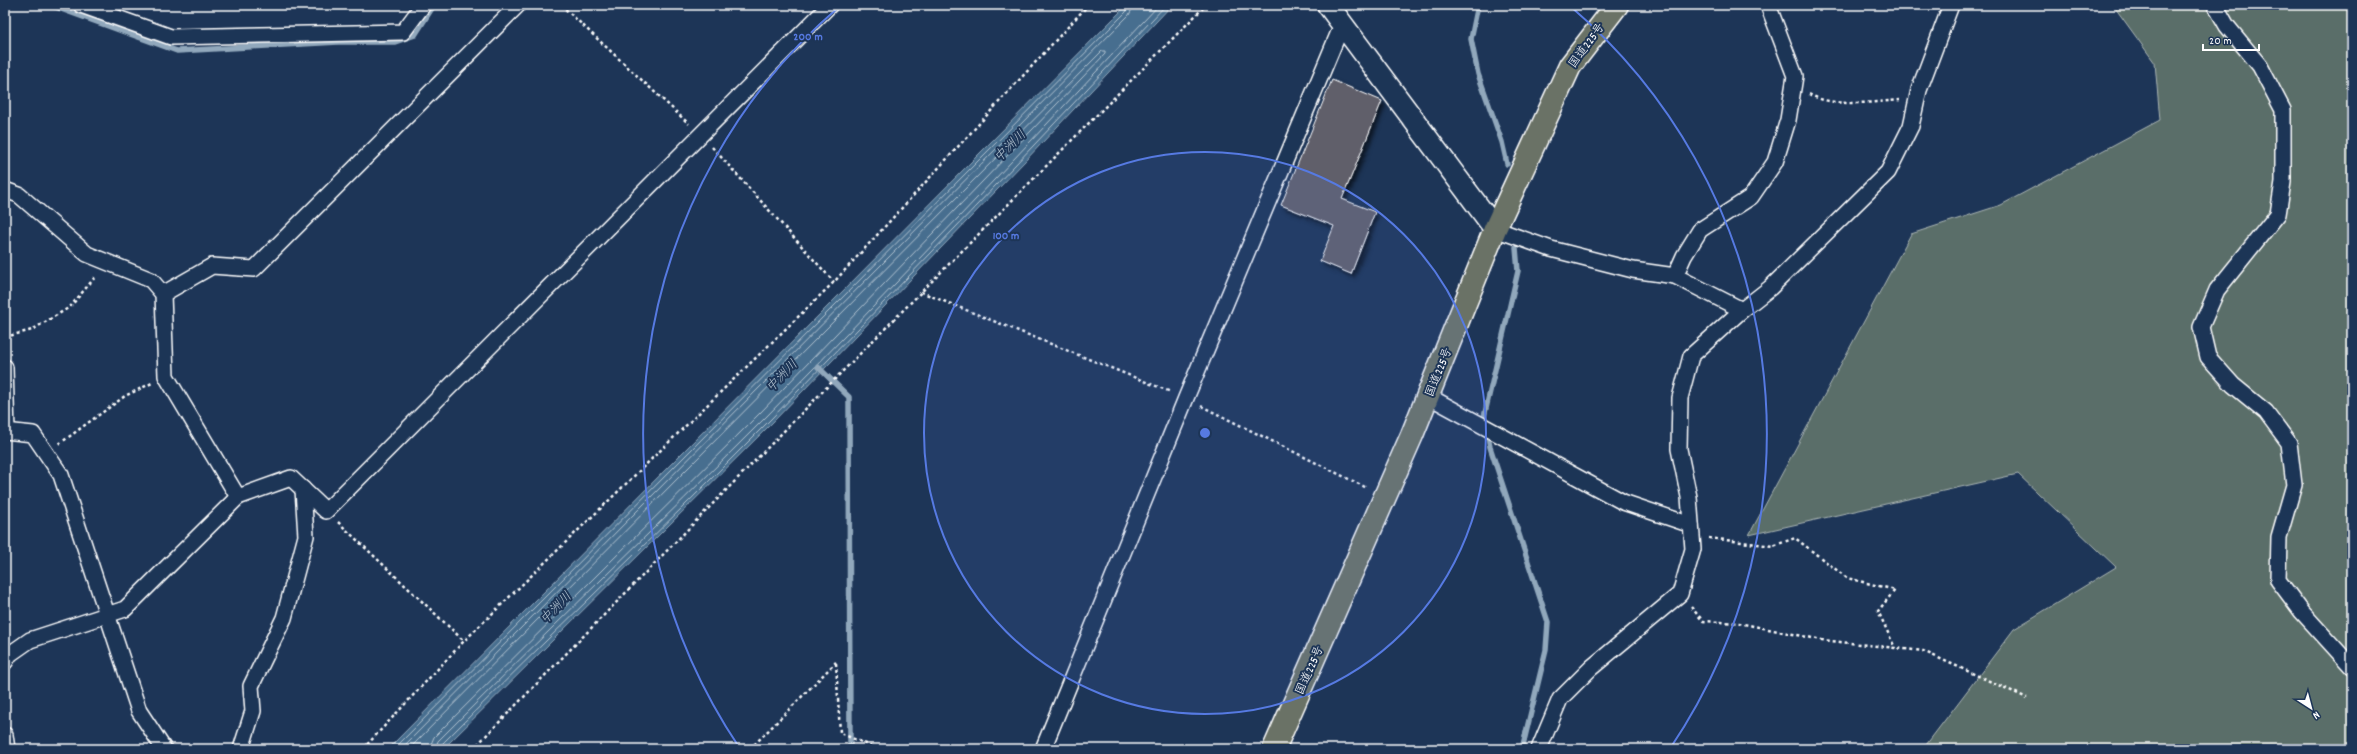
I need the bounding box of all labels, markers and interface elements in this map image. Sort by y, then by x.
street label: 国道225号 [1565,20,1609,72]
scale bar [2203,26,2259,52]
text: 200 m [793,29,823,46]
text: 20 m [2209,33,2232,50]
water label: 中洲川 [990,126,1031,167]
text: 100 m [993,228,1019,245]
street label: 国道225号 [1422,345,1457,400]
water label: 中洲川 [762,356,803,397]
centre of rings [1198,426,1212,440]
water label: 中洲川 [536,588,577,629]
street label: 国道225号 [1292,643,1329,698]
north arrow [2291,688,2331,728]
text: N [2308,706,2323,723]

